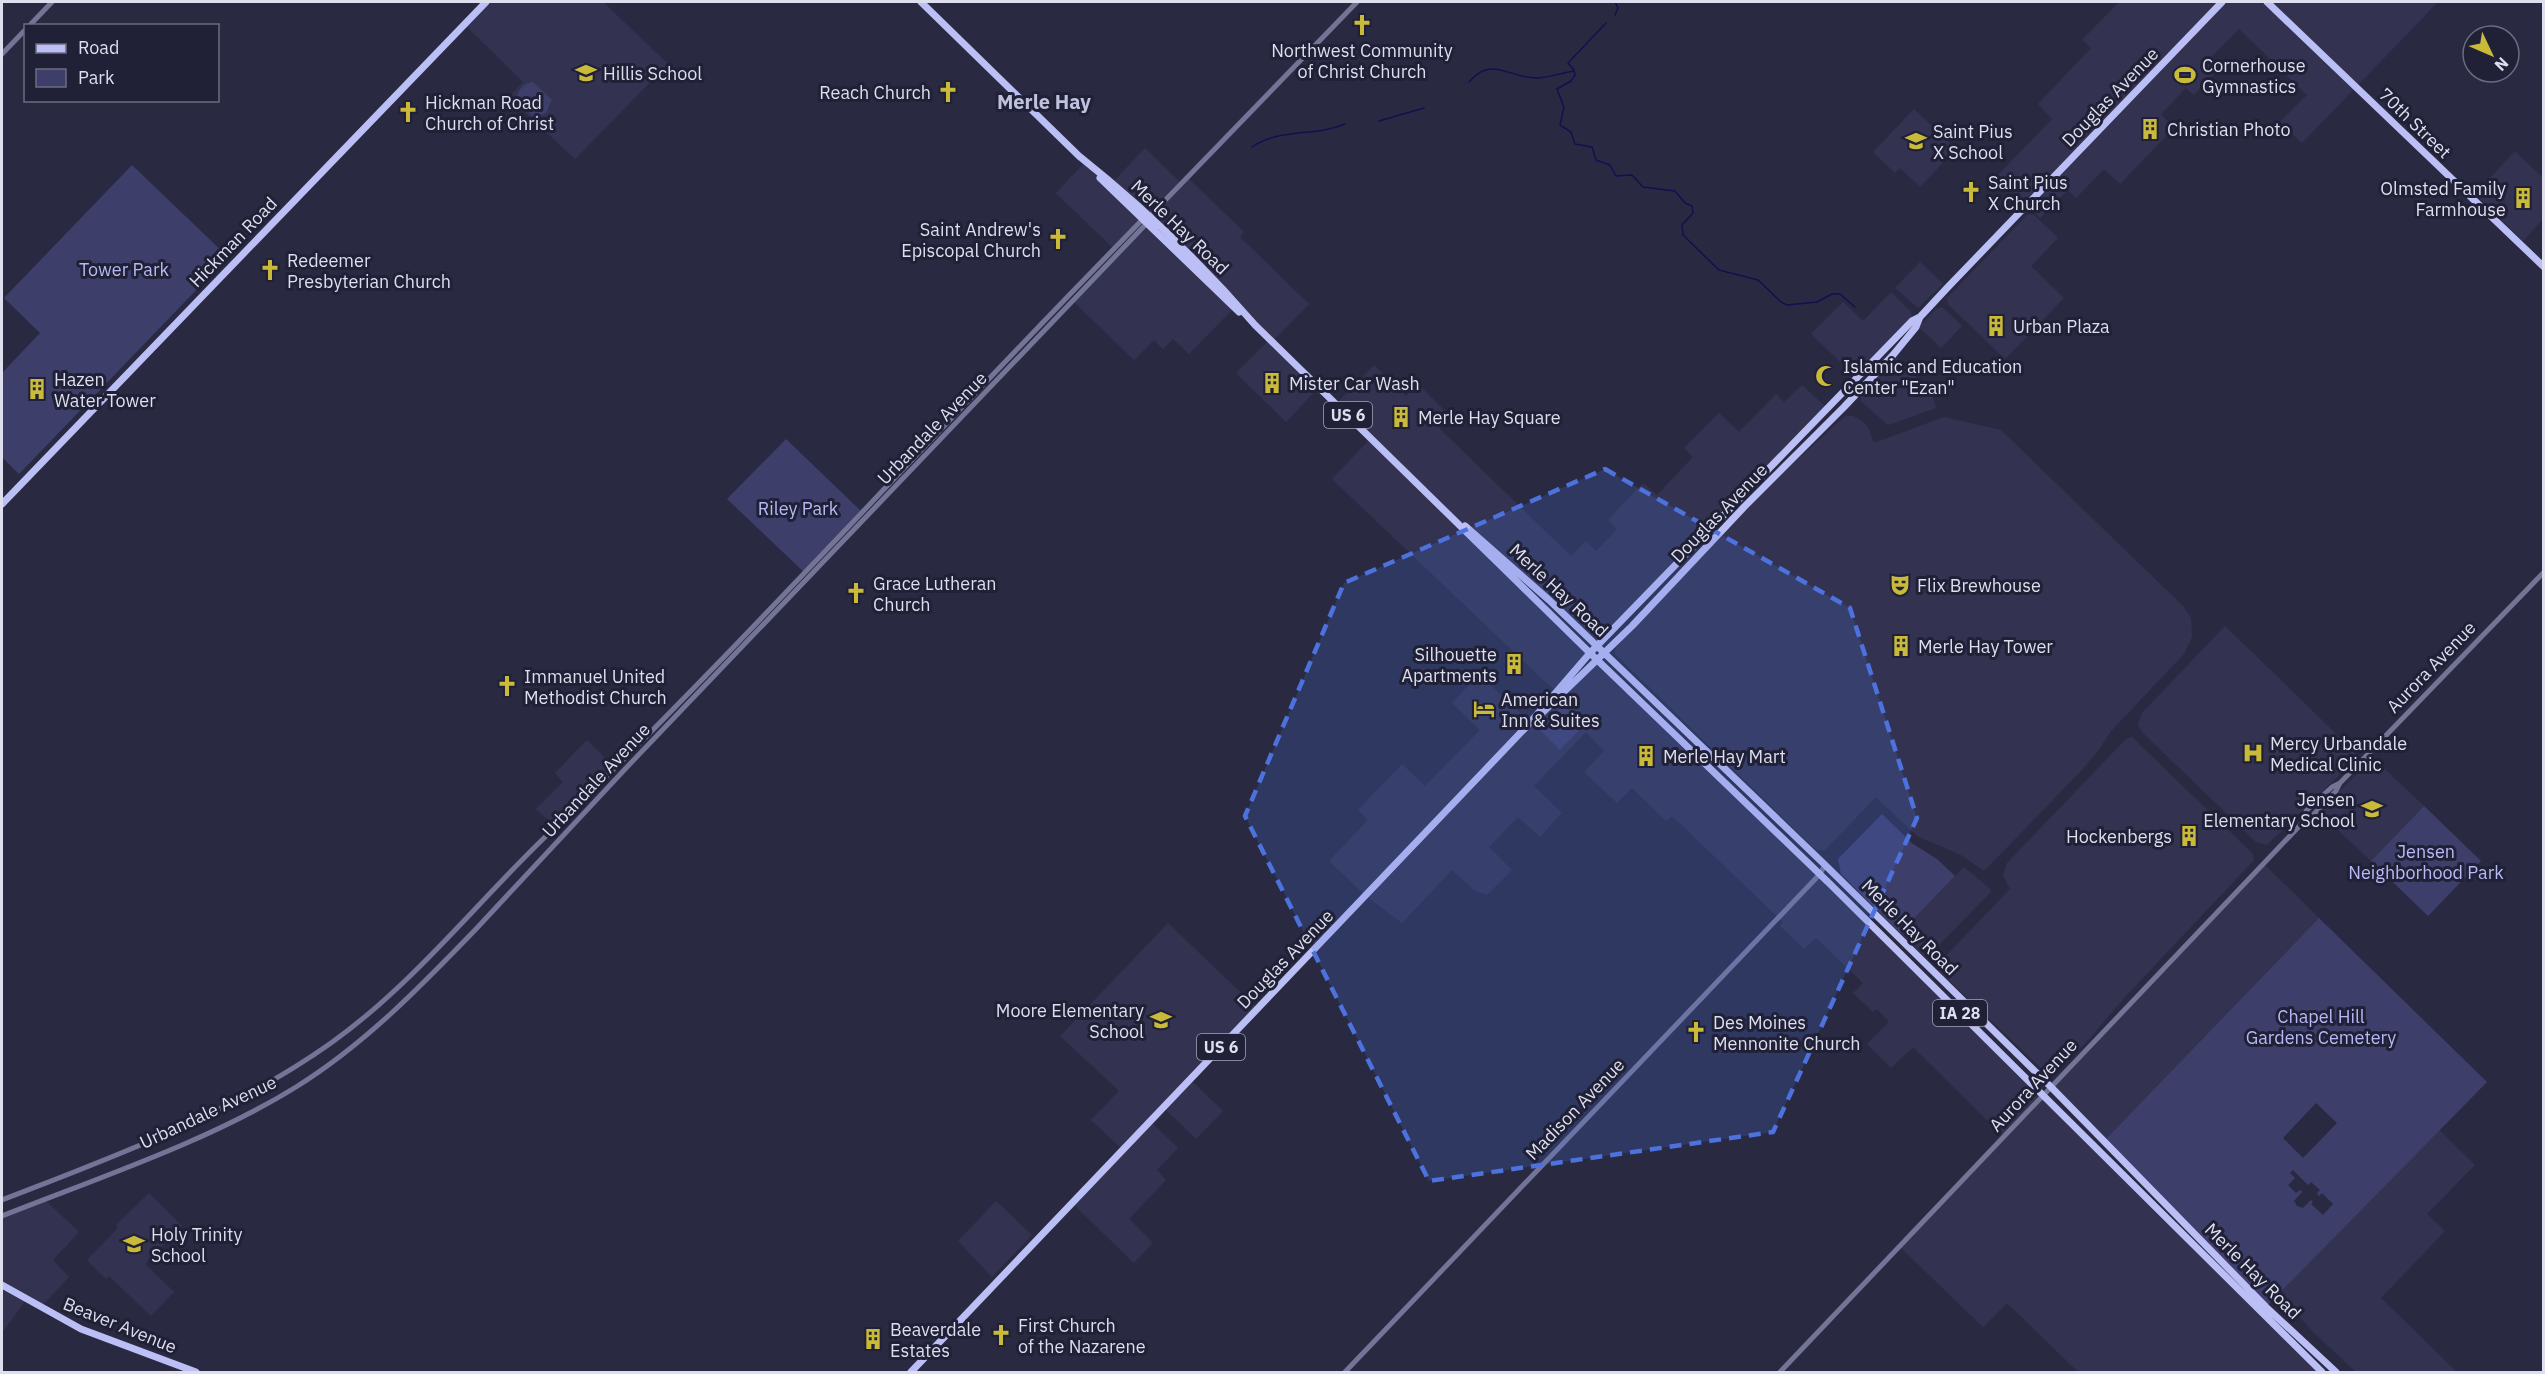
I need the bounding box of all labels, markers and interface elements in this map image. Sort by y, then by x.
church icon: Northwest Community of Christ Church [1350,13,1374,37]
legend [24,24,219,102]
north arrow [2461,24,2521,84]
text: Road [78,36,119,59]
place label: Northwest Community of Christ Church [1271,39,1453,83]
street label: Douglas Avenue [2057,42,2163,152]
text: N [2491,53,2513,76]
place label: Cornerhouse Gymnastics [2202,54,2306,98]
school or university icon: Hillis School [574,61,598,85]
place label: Hillis School [603,62,702,85]
sports icon: Cornerhouse Gymnastics [2173,63,2197,87]
text: Park [78,66,115,89]
church icon: Reach Church [936,80,960,104]
place label: Reach Church [819,81,931,104]
street label: 70th Street [2374,83,2456,163]
district label: Merle Hay [997,88,1091,115]
place label: Hickman Road Church of Christ [425,91,554,135]
church icon: Hickman Road Church of Christ [396,100,420,124]
building icon: Christian Photo [2138,117,2162,141]
place label: Christian Photo [2167,118,2291,141]
place label: Saint Pius X School [1933,120,2013,164]
school or university icon: Saint Pius X School [1904,129,1928,153]
place label: Saint Pius X Church [1988,171,2068,215]
street label: Merle Hay Road [1126,175,1234,279]
place label: Olmsted Family Farmhouse [2380,177,2506,221]
church icon: Saint Pius X Church [1959,180,1983,204]
building icon: Olmsted Family Farmhouse [2511,186,2535,210]
street label: Hickman Road [184,192,282,292]
place label: Saint Andrew's Episcopal Church [901,218,1041,262]
church icon: Saint Andrew's Episcopal Church [1046,227,1070,251]
place label: Redeemer Presbyterian Church [287,249,451,293]
park label: Tower Park [79,258,170,281]
church icon: Redeemer Presbyterian Church [258,258,282,282]
building icon: Urban Plaza [1984,314,2008,338]
place label: Urban Plaza [2013,315,2110,338]
place label: Islamic and Education Center "Ezan" [1843,355,2022,399]
mosque icon: Islamic and Education Center "Ezan" [1814,364,1838,388]
street label: Urbandale Avenue [872,367,992,489]
place label: Hazen Water Tower [54,368,156,412]
building icon: Mister Car Wash [1260,371,1284,395]
place label: Mister Car Wash [1289,372,1420,395]
building icon: Hazen Water Tower [25,377,49,401]
road number: US 6 [1324,402,1372,428]
building icon: Merle Hay Square [1389,405,1413,429]
place label: Merle Hay Square [1418,406,1561,429]
street label: Douglas Avenue [1666,458,1772,568]
park label: Riley Park [758,497,839,520]
street label: Merle Hay Road [1505,538,1613,642]
place label: Grace Lutheran Church [873,572,997,616]
theatre icon: Flix Brewhouse [1888,573,1912,597]
place label: Flix Brewhouse [1917,574,2041,597]
church icon: Grace Lutheran Church [844,581,868,605]
street label: Aurora Avenue [2381,616,2481,718]
building icon: Merle Hay Tower [1889,634,1913,658]
place label: Merle Hay Tower [1918,635,2053,658]
place label: Silhouette Apartments [1402,643,1497,687]
building icon: Silhouette Apartments [1502,652,1526,676]
place label: Immanuel United Methodist Church [524,665,667,709]
church icon: Immanuel United Methodist Church [495,674,519,698]
place label: American Inn & Suites [1501,688,1600,732]
hotel icon: American Inn & Suites [1472,697,1496,721]
street label: Urbandale Avenue [537,718,655,842]
place label: Mercy Urbandale Medical Clinic [2270,732,2407,776]
hospital icon: Mercy Urbandale Medical Clinic [2241,741,2265,765]
building icon: Merle Hay Mart [1634,744,1658,768]
place label: Merle Hay Mart [1663,745,1786,768]
place label: Jensen Elementary School [2203,788,2355,832]
school or university icon: Jensen Elementary School [2360,797,2384,821]
building icon: Hockenbergs [2177,824,2201,848]
place label: Hockenbergs [2066,825,2172,848]
park label: Jensen Neighborhood Park [2348,840,2504,884]
street label: Merle Hay Road [1857,874,1963,980]
street label: Douglas Avenue [1232,904,1338,1014]
place label: Moore Elementary School [996,999,1144,1043]
road number: IA 28 [1933,1000,1987,1026]
park label: Chapel Hill Gardens Cemetery [2246,1005,2396,1049]
school or university icon: Moore Elementary School [1149,1008,1173,1032]
place label: Des Moines Mennonite Church [1713,1011,1861,1055]
church icon: Des Moines Mennonite Church [1684,1020,1708,1044]
road number: US 6 [1197,1034,1245,1060]
street label: Aurora Avenue [1984,1034,2082,1136]
street label: Madison Avenue [1521,1053,1629,1165]
street label: Urbandale Avenue [136,1070,280,1154]
street label: Merle Hay Road [2200,1218,2306,1324]
place label: Holy Trinity School [151,1223,242,1267]
school or university icon: Holy Trinity School [122,1232,146,1256]
street label: Beaver Avenue [60,1292,180,1358]
place label: First Church of the Nazarene [1018,1314,1146,1358]
place label: Beaverdale Estates [890,1318,981,1362]
church icon: First Church of the Nazarene [989,1323,1013,1347]
building icon: Beaverdale Estates [861,1327,885,1351]

